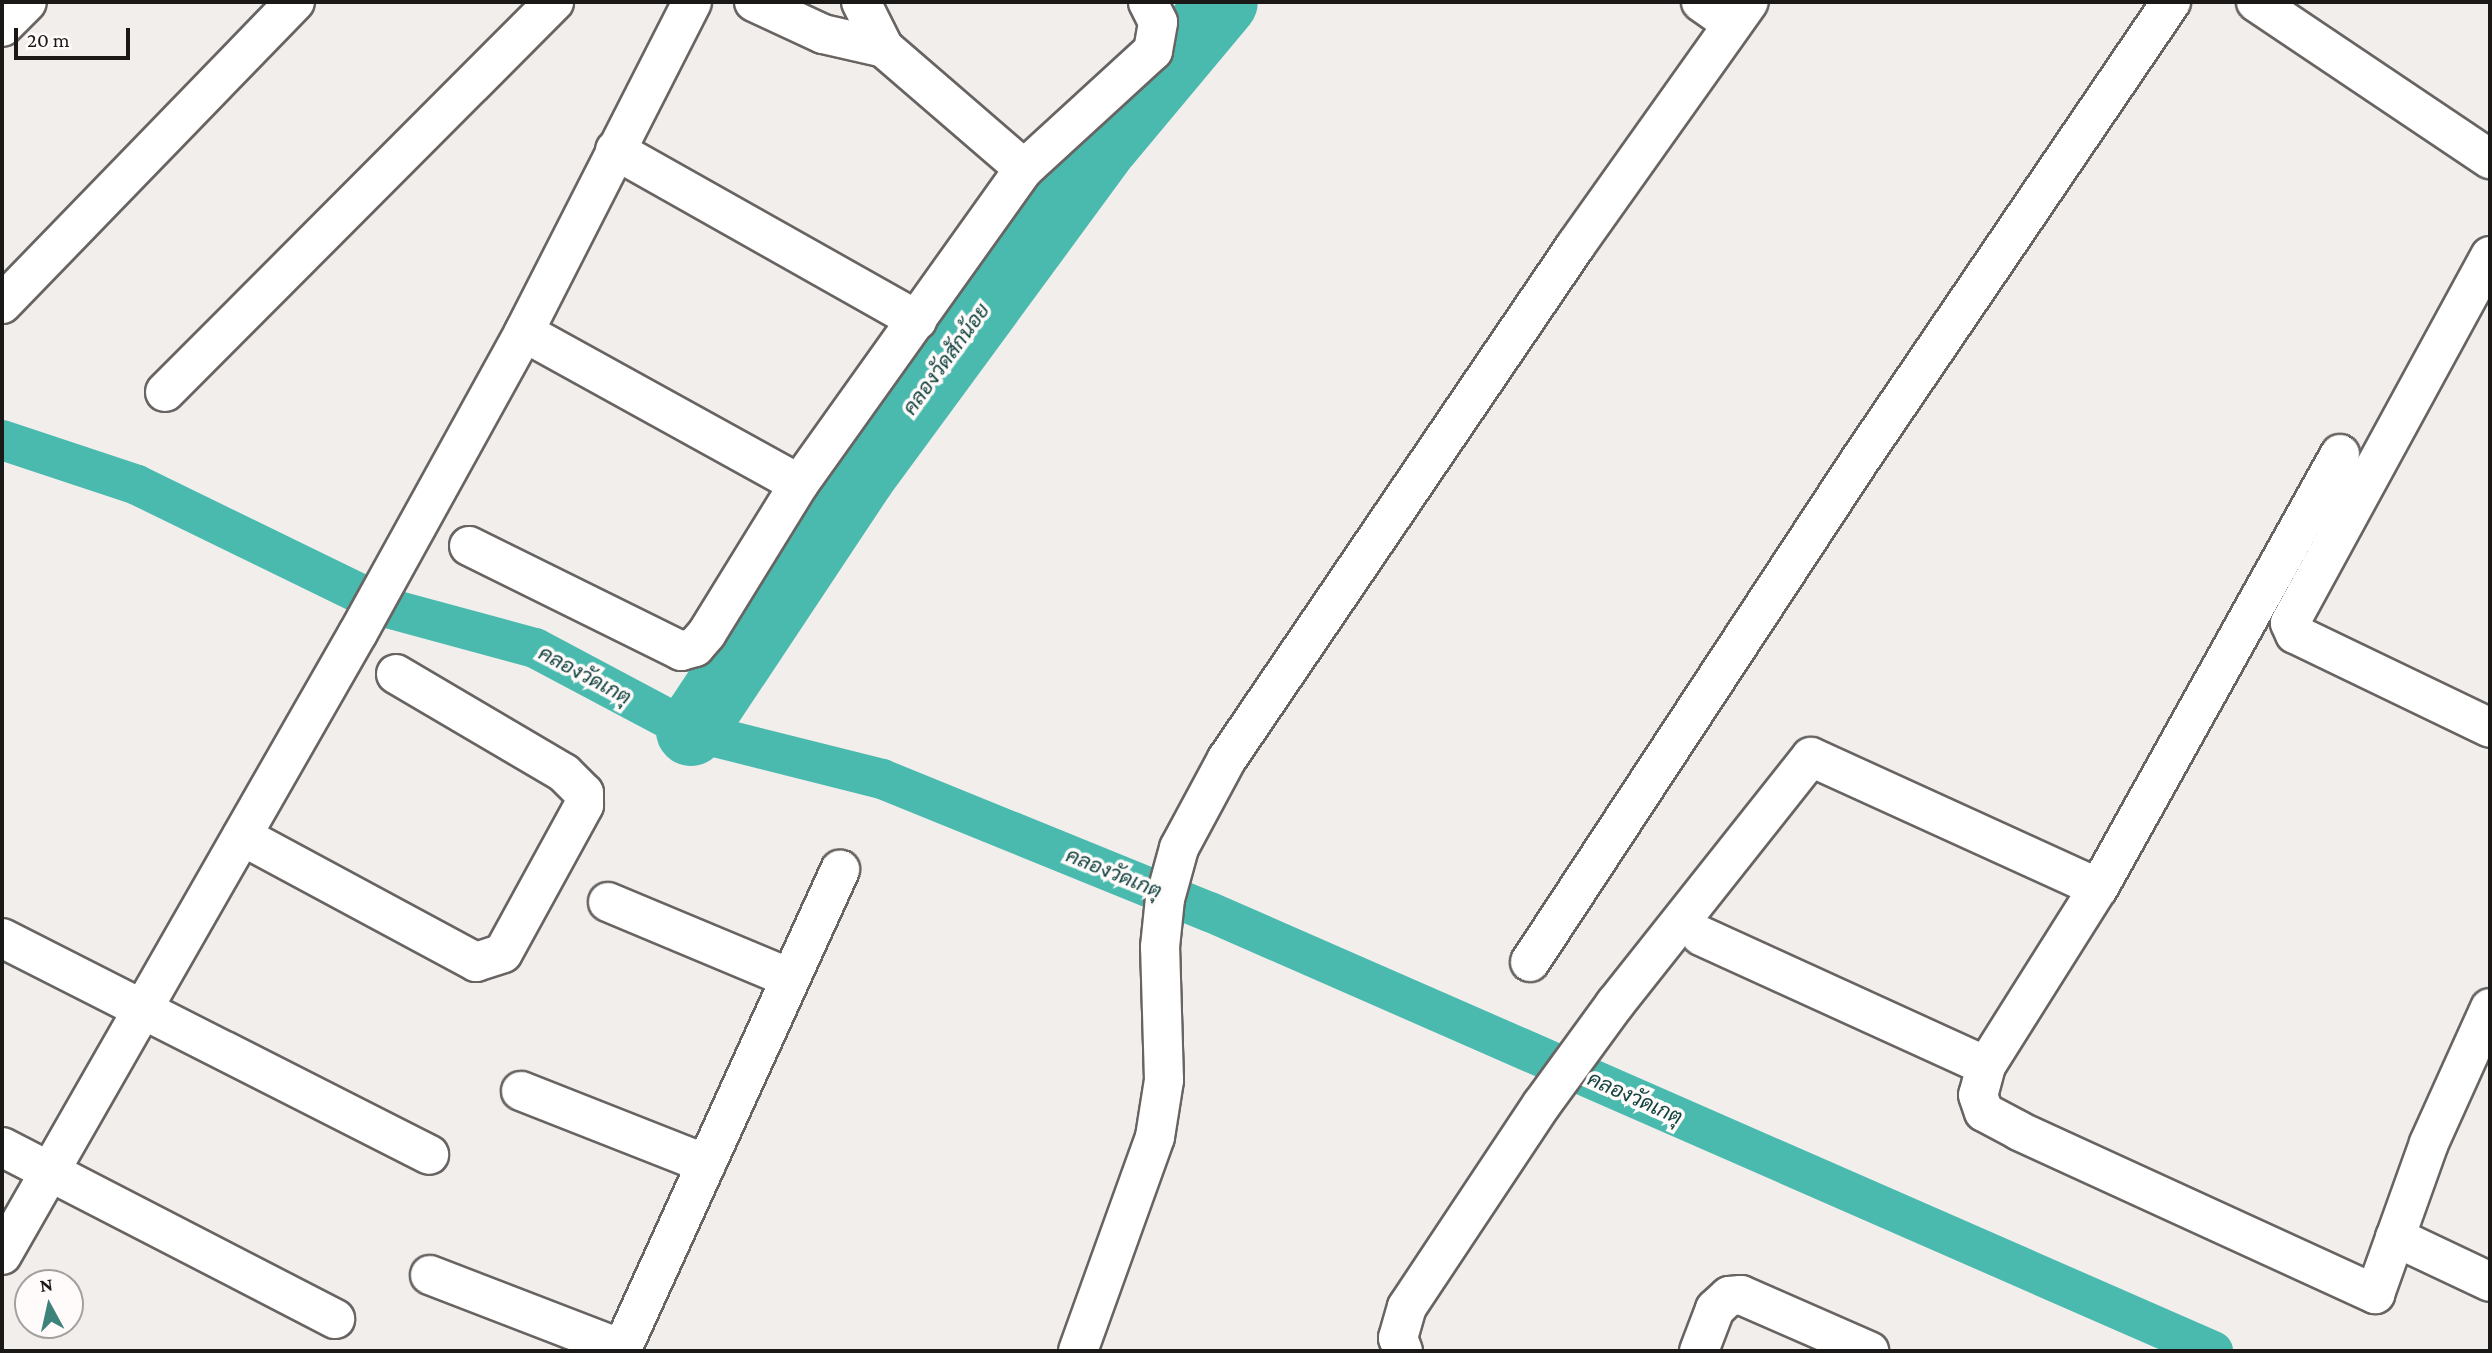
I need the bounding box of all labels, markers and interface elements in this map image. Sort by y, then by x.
scale bar [18,14,133,58]
text: 20 m [27,28,70,52]
water label: คลองวัดสักน้อย [897,298,995,420]
water label: คลองวัดเกตุ [534,640,636,710]
water label: คลองวัดเกตุ [1062,842,1166,904]
water label: คลองวัดเกตุ [1584,1066,1686,1130]
north arrow [14,1269,84,1339]
text: N [38,1273,54,1296]

